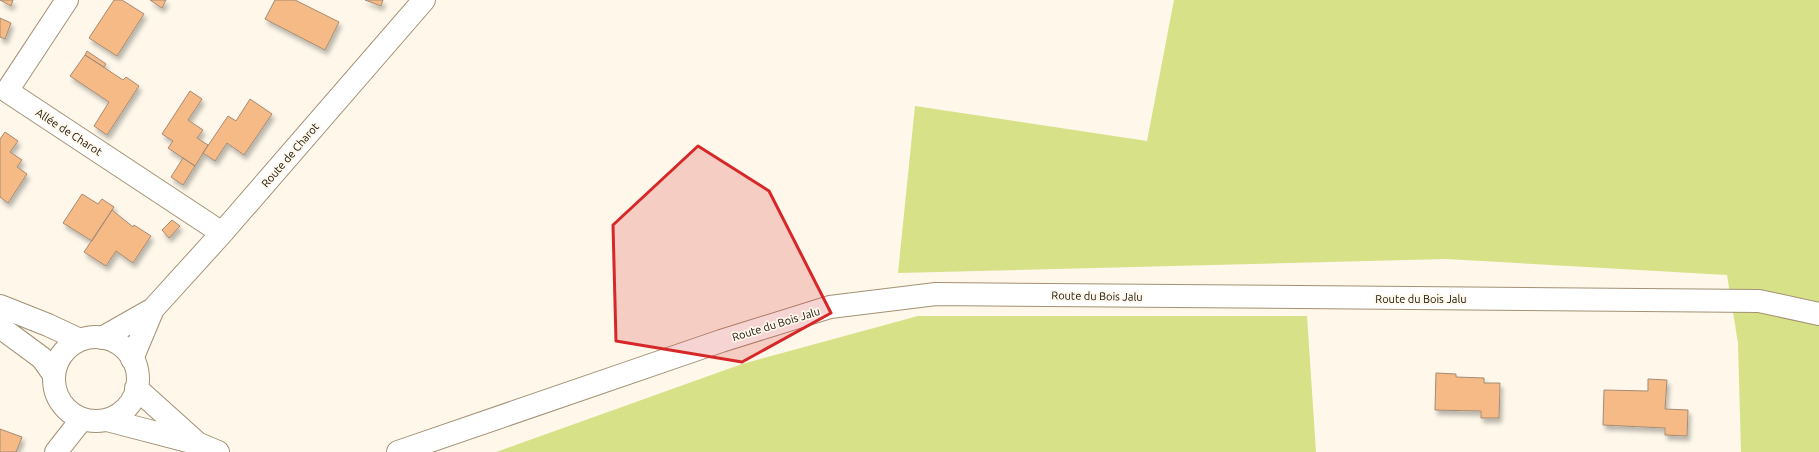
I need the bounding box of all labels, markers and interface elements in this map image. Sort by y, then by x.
street label: Allée de Charot [34,106,105,158]
street label: Route de Charot [259,120,322,190]
street label: Route du Bois Jalu [1051,289,1143,303]
street label: Route du Bois Jalu [1375,293,1467,305]
street label: Route du Bois Jalu [731,305,821,343]

